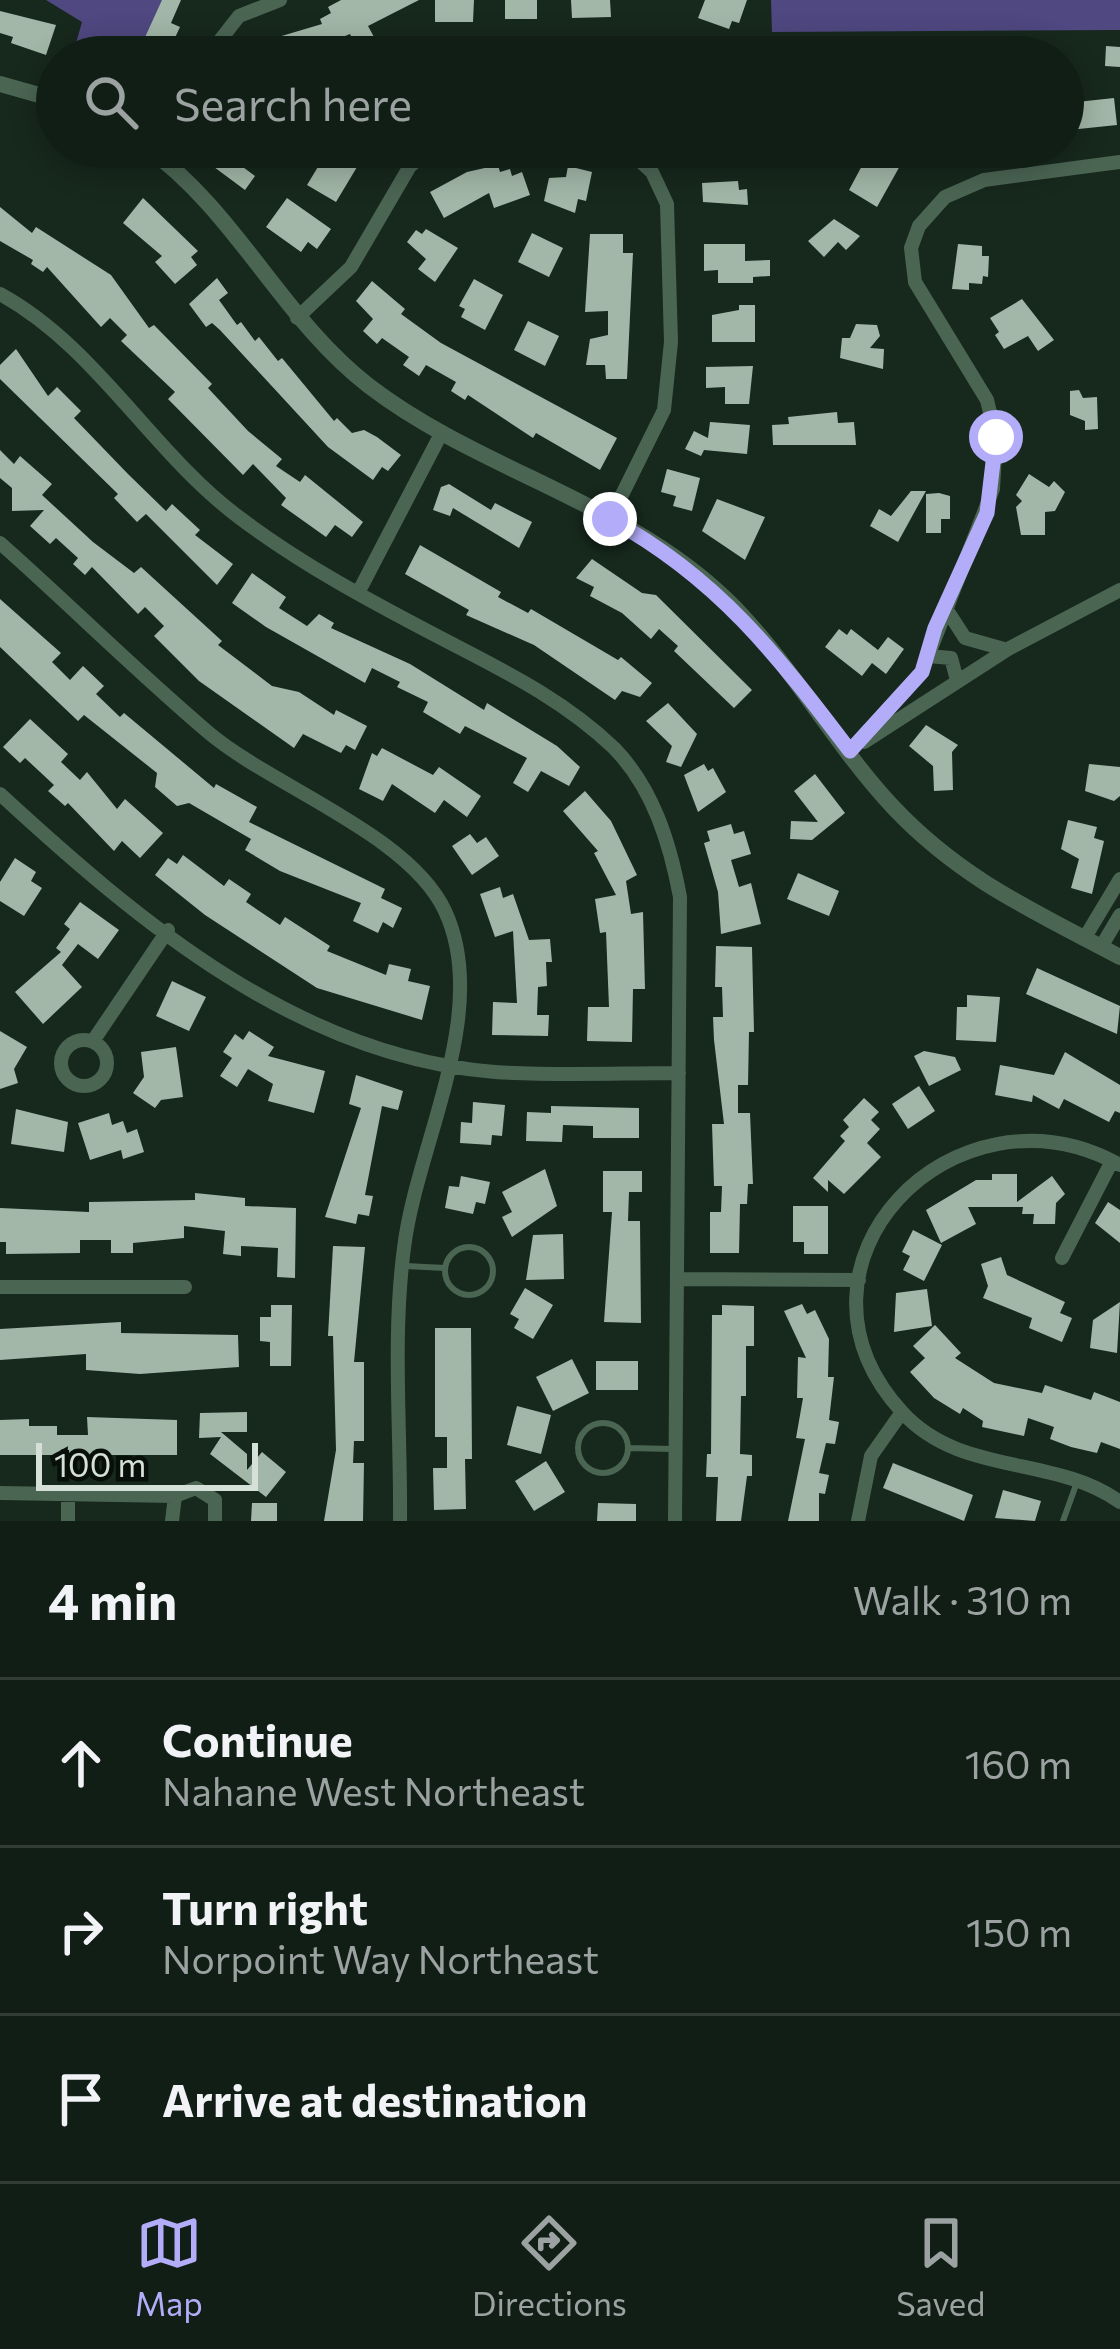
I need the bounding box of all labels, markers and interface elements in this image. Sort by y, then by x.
search box [36,36,1084,168]
icon: search [78,69,144,135]
text: Search here [174,75,412,130]
route start [969,410,1023,464]
route end [583,492,637,546]
scale bar [36,1437,258,1490]
text: 100 m [54,1443,146,1484]
text: 4 min [48,1568,177,1631]
text: Walk · 310 m [853,1575,1072,1623]
text: Continue [162,1711,353,1766]
icon: ahead [48,1730,114,1796]
text: 160 m [965,1739,1072,1787]
text: Nahane West Northeast [162,1766,585,1814]
text: Turn right [162,1879,368,1934]
icon: right [48,1898,114,1964]
text: 150 m [966,1907,1072,1955]
text: Norpoint Way Northeast [162,1934,599,1982]
icon: arrive [48,2066,114,2132]
text: Arrive at destination [162,2071,588,2126]
tab: Map [135,2210,203,2323]
tab: Directions [472,2210,627,2323]
tab: Saved [896,2210,985,2323]

